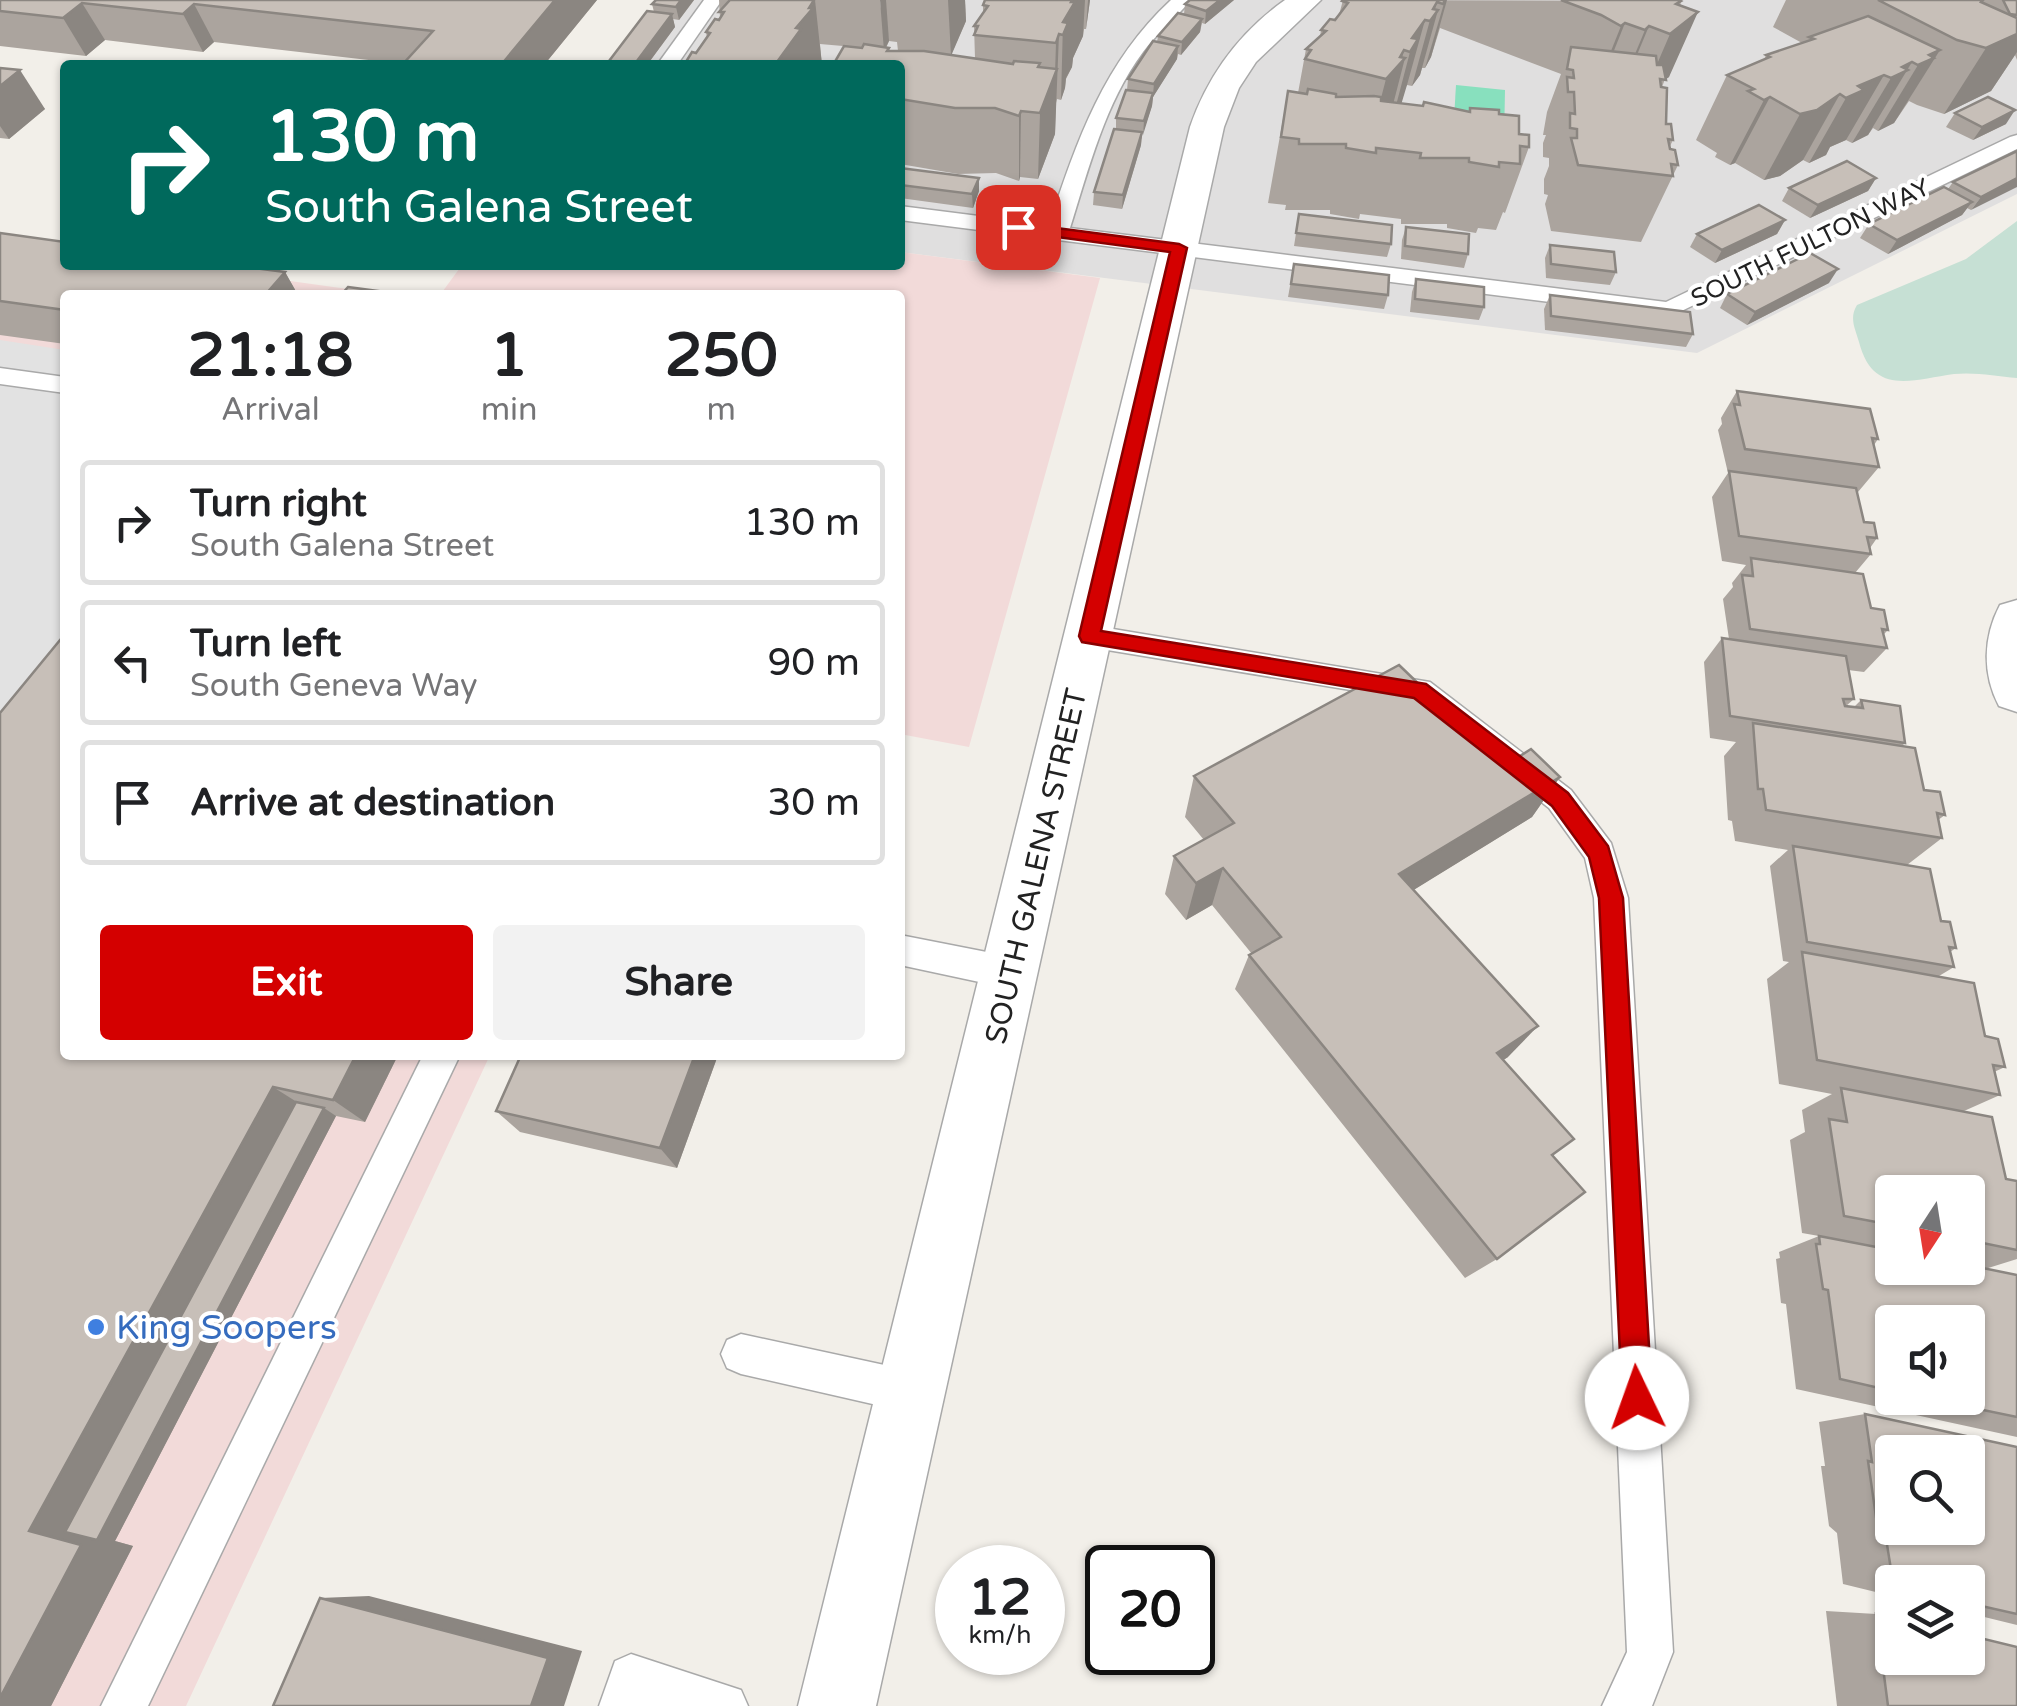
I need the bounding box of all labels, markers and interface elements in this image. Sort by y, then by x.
text: 130 m [265,96,479,180]
icon: right [100,100,230,230]
street label: SOUTH FULTON WAY [1686,172,1935,314]
text: South Galena Street [265,181,693,235]
pin [976,185,1061,270]
icon: arrive [991,200,1046,255]
text: 21:18 [187,320,354,392]
text: 1 [490,320,528,392]
text: 250 [665,320,778,392]
text: Arrival [221,391,320,429]
text: min [481,391,538,429]
text: m [707,391,736,429]
text: Turn right [190,481,367,527]
icon: right [105,495,160,550]
text: 130 m [744,500,860,546]
text: South Galena Street [190,527,494,565]
text: Turn left [190,621,341,667]
icon: left [105,635,160,690]
text: 90 m [768,640,860,686]
text: South Geneva Way [190,667,478,705]
street label: SOUTH GALENA STREET [978,685,1095,1047]
icon: arrive [105,775,160,830]
text: Arrive at destination [190,780,555,826]
text: 30 m [768,780,860,826]
button: Exit [100,925,473,1040]
button: Share [493,925,865,1040]
north arrow [1875,1175,1985,1285]
map controls [1875,1175,1985,1675]
button: sound [1875,1305,1985,1415]
place label: King Soopers [116,1307,337,1349]
marker: King Soopers [85,1316,107,1338]
position arrow [1585,1346,1689,1450]
button: search [1875,1435,1985,1545]
speed limit sign: 20 [1085,1545,1215,1675]
button: layers [1875,1565,1985,1675]
text: 12 [969,1568,1031,1628]
text: km/h [969,1620,1031,1650]

